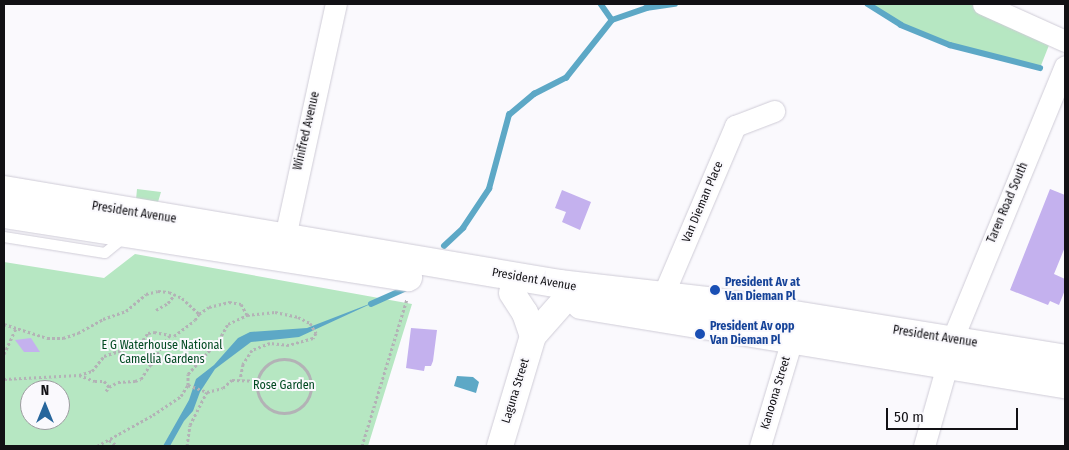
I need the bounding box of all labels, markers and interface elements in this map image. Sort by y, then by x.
street label: Winifred Avenue [291,90,323,172]
street label: Van Dieman Place [679,159,727,245]
street label: Taren Road South [985,160,1031,246]
street label: President Avenue [91,199,177,227]
street label: President Avenue [491,265,577,295]
place label: President Av at Van Dieman Pl [725,276,800,304]
marker: President Av at Van Dieman Pl [709,284,721,296]
place label: President Av opp Van Dieman Pl [710,320,795,348]
street label: President Avenue [892,323,978,351]
marker: President Av opp Van Dieman Pl [694,328,706,340]
park label: E G Waterhouse National Camellia Gardens [102,339,222,367]
street label: Kanoona Street [758,355,794,431]
street label: Laguna Street [499,357,533,425]
park label: Rose Garden [253,379,315,393]
north arrow [20,380,70,430]
text: N [41,382,49,399]
scale bar [889,398,1022,430]
text: 50 m [894,408,924,426]

